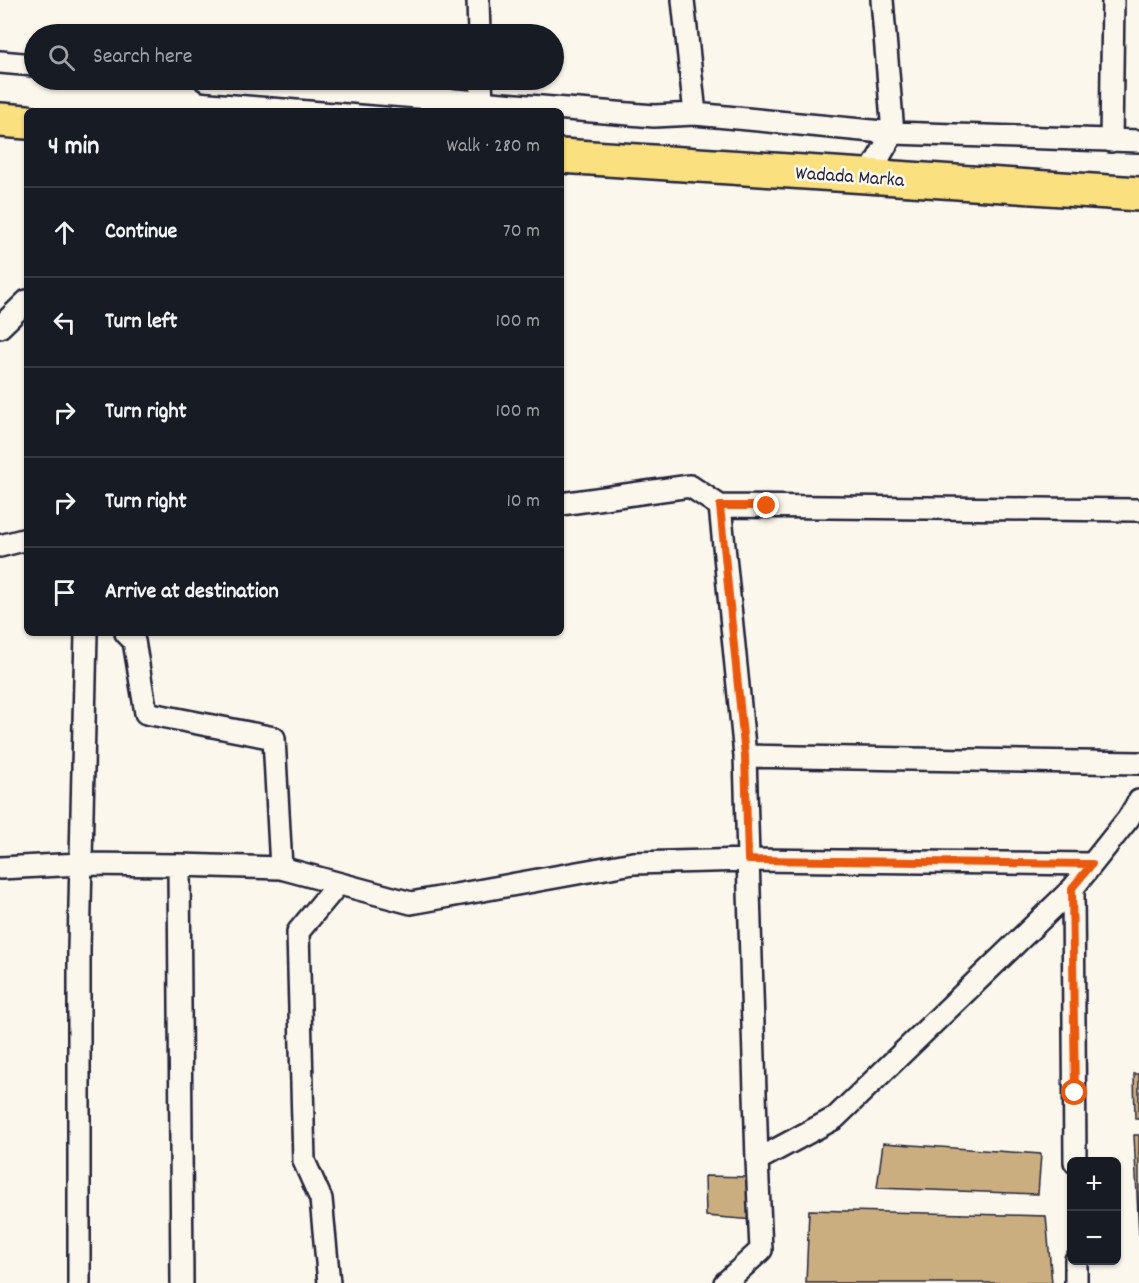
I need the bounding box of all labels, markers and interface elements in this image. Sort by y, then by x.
search box [24,24,564,90]
icon: search [45,41,78,74]
text: Search here [93,42,192,73]
text: 4 min [48,129,99,166]
text: Walk · 280 m [446,133,540,161]
street label: Wadada Marka [794,160,906,196]
icon: ahead [48,216,81,249]
text: Continue [105,217,177,248]
text: 70 m [503,218,540,246]
icon: left [48,306,81,339]
text: Turn left [105,307,177,338]
text: 100 m [496,308,540,336]
icon: right [48,396,81,429]
text: Turn right [105,397,187,428]
text: 100 m [496,398,540,426]
icon: right [48,486,81,519]
text: Turn right [105,487,187,518]
text: 10 m [506,488,540,516]
route end [753,492,779,518]
icon: arrive [48,576,81,609]
text: Arrive at destination [105,577,279,608]
route start [1061,1079,1087,1105]
map controls [1067,1157,1121,1265]
button: + [1067,1157,1121,1211]
button: − [1067,1211,1121,1265]

